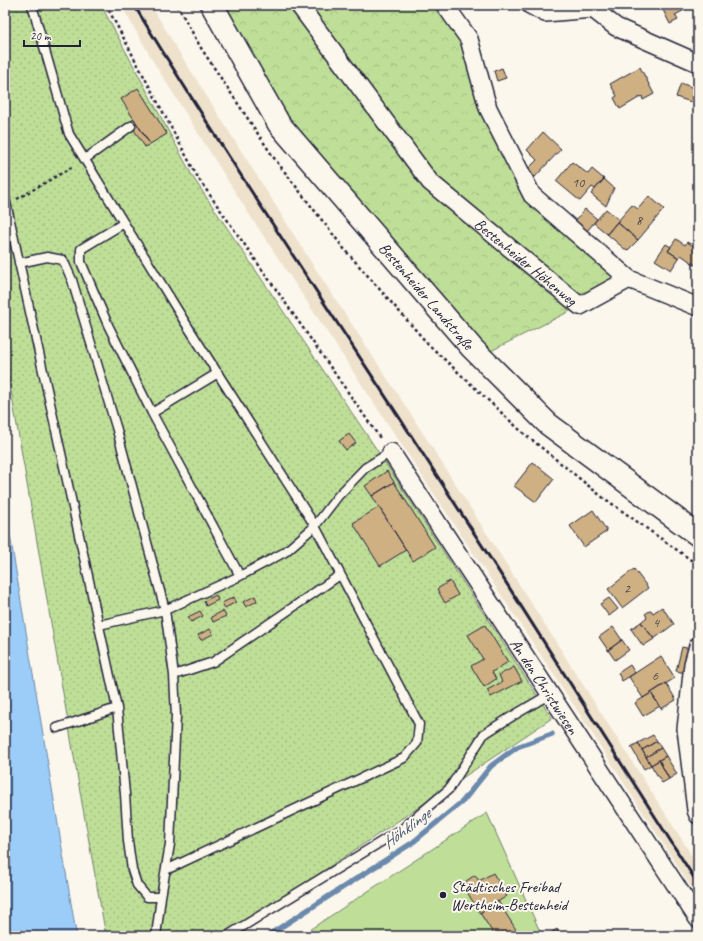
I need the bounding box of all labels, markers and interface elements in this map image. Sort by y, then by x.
scale bar [24,22,80,48]
text: 20 m [30,28,52,44]
house number: 10 [572,174,586,191]
house number: 8 [636,212,644,229]
street label: Bestenheider Höhenweg [470,214,582,311]
street label: Bestenheider Landstraße [374,238,479,355]
house number: 2 [624,580,632,597]
house number: 4 [653,614,661,631]
street label: An den Christwiesen [505,635,583,739]
house number: 6 [652,667,659,684]
water label: Höhklinge [378,802,437,853]
place label: Städtisches Freibad Wertheim-Bestenheid [451,877,570,915]
marker: Städtisches Freibad Wertheim-Bestenheid [438,890,448,900]

